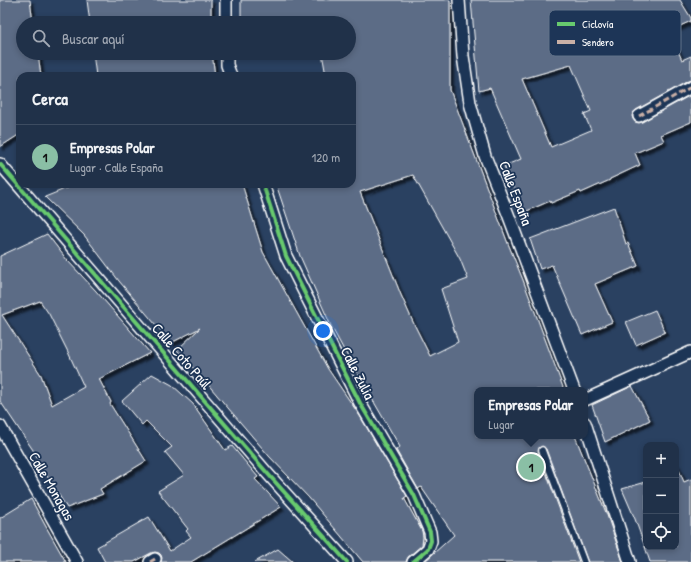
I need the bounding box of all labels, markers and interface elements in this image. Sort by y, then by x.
legend [549,10,681,56]
search box [16,16,356,60]
text: Ciclovía [582,17,614,31]
icon: search [30,27,52,49]
text: Buscar aquí [62,28,125,49]
text: Sendero [582,35,614,49]
text: Cerca [32,87,68,110]
text: Empresas Polar [70,137,155,158]
text: 1 [43,148,47,166]
text: 120 m [312,148,340,166]
text: Lugar · Calle España [70,158,163,176]
street label: Calle España [494,158,538,228]
street label: Calle Coto Paúl [147,318,217,394]
your location [313,321,333,341]
street label: Calle Zulia [336,343,380,403]
popup [474,387,588,439]
text: Empresas Polar [489,394,573,415]
text: Lugar [489,415,515,433]
map controls [643,442,679,550]
button: + [643,442,679,478]
street label: Calle Monagas [24,448,80,524]
pin: 1 [518,452,544,482]
button: − [643,478,679,514]
button: locate [643,514,679,550]

